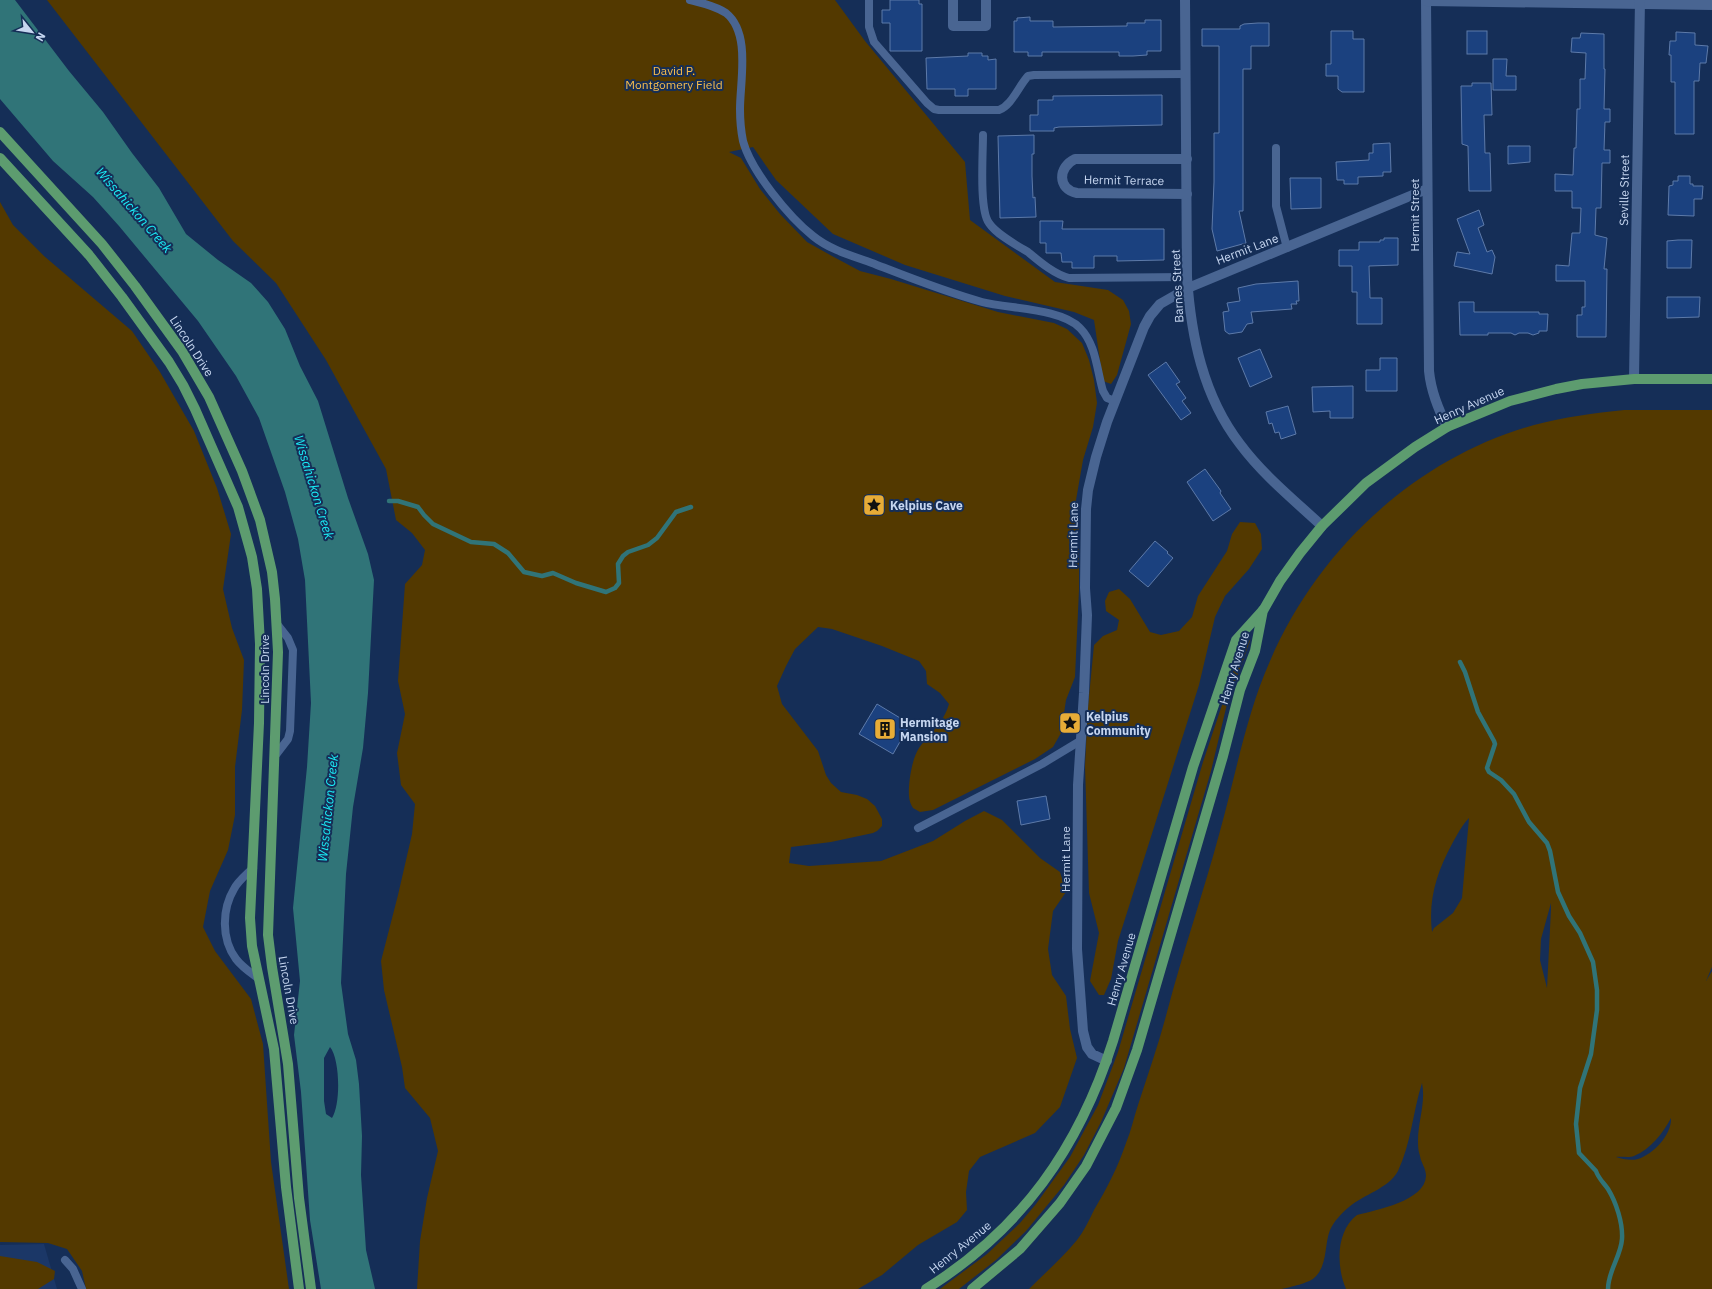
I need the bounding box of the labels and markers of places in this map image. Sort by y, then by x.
place icon: Kelpius Cave [861,492,887,518]
place label: Kelpius Cave [890,498,963,513]
place label: Kelpius Community [1086,709,1151,738]
place icon: Kelpius Community [1057,710,1083,736]
place label: Hermitage Mansion [900,715,959,744]
building icon: Hermitage Mansion [872,716,898,742]

